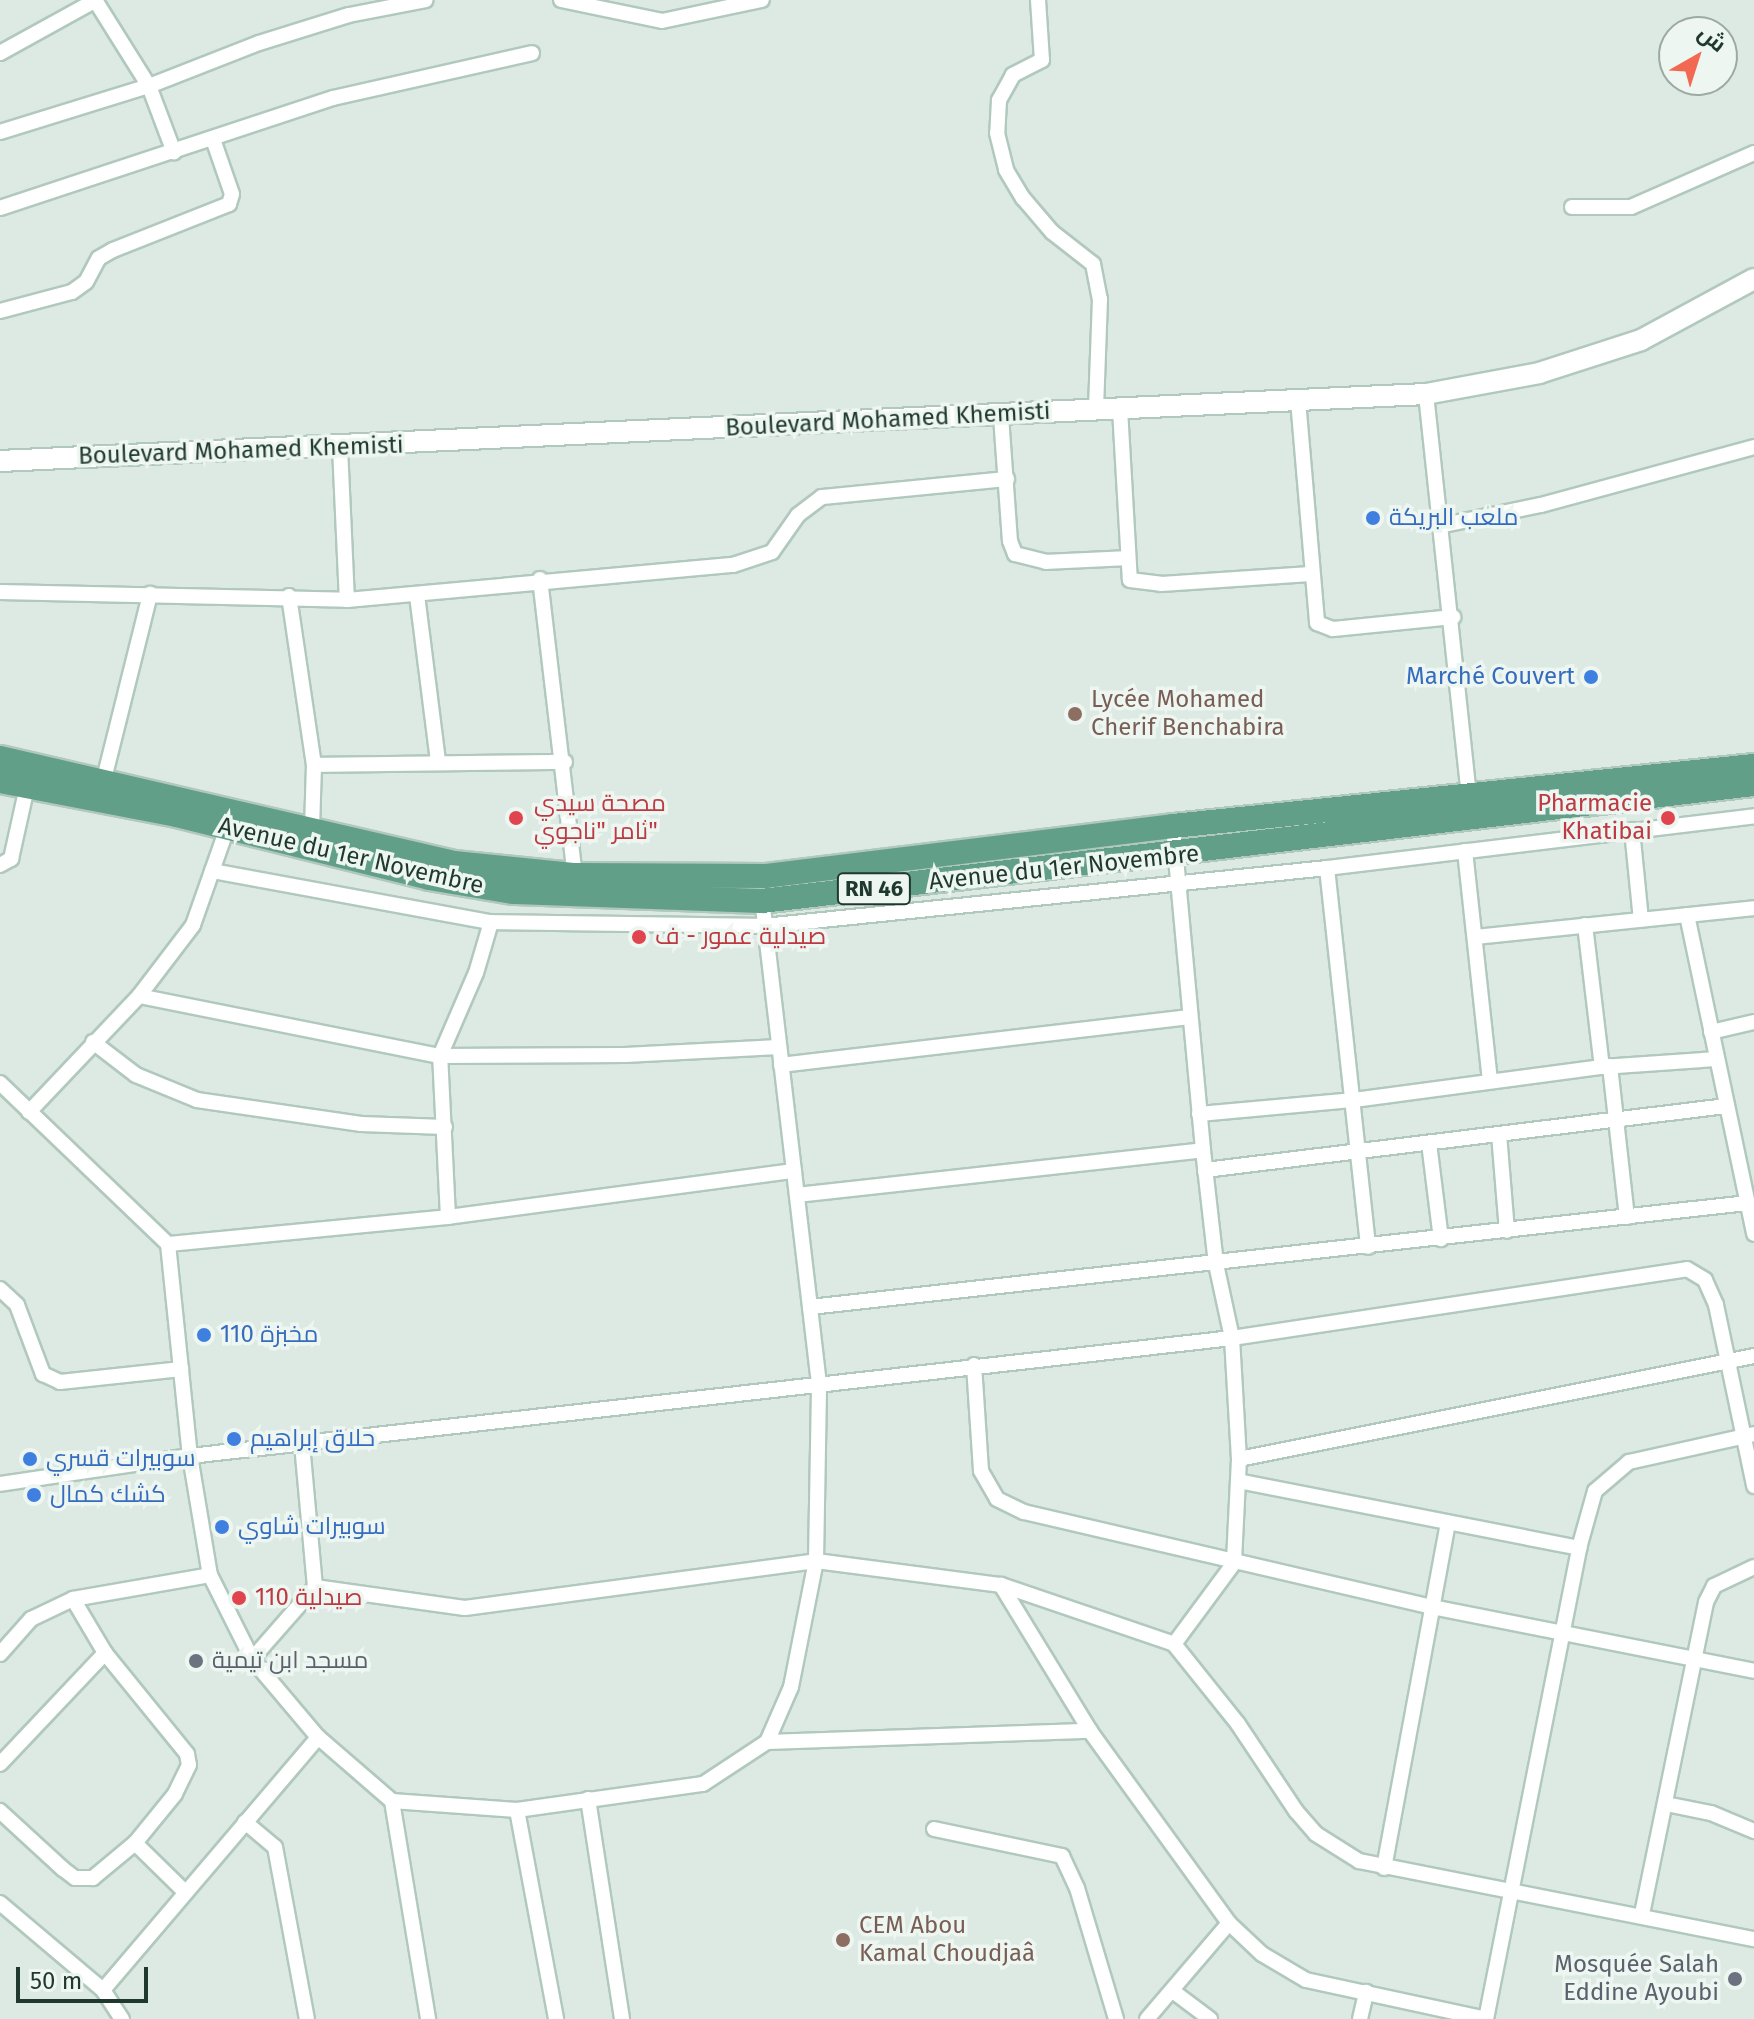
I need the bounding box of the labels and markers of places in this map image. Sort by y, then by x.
place label: ملعب البريكة [1389,504,1518,532]
marker: ملعب البريكة [1364,509,1382,527]
place label: Marché Couvert [1406,663,1575,691]
marker: Marché Couvert [1582,668,1600,686]
place label: Lycée Mohamed Cherif Benchabira [1091,686,1285,742]
marker: Lycée Mohamed Cherif Benchabira [1066,705,1084,723]
place label: مصحة سيدي ثامر "ناجوي" [534,790,666,846]
place label: Pharmacie Khatibai [1537,790,1652,846]
marker: مصحة سيدي ثامر "ناجوي" [505,807,527,829]
marker: Pharmacie Khatibai [1659,809,1677,827]
place label: صيدلية عمور - ف [655,923,826,951]
marker: صيدلية عمور - ف [630,928,648,946]
place label: مخبزة 110 [220,1321,318,1349]
marker: مخبزة 110 [195,1326,213,1344]
place label: حلاق إبراهيم [250,1425,375,1453]
marker: حلاق إبراهيم [225,1430,243,1448]
place label: سوبيرات قسري [46,1445,196,1473]
marker: سوبيرات قسري [21,1450,39,1468]
place label: كشك كمال [50,1481,166,1509]
marker: كشك كمال [25,1486,43,1504]
place label: سوبيرات شاوي [238,1513,386,1541]
marker: سوبيرات شاوي [213,1518,231,1536]
place label: صيدلية 110 [255,1584,362,1612]
marker: صيدلية 110 [230,1589,248,1607]
place label: مسجد ابن تيمية [212,1647,368,1675]
marker: مسجد ابن تيمية [187,1652,205,1670]
place label: CEM Abou Kamal Choudjaâ [859,1912,1035,1968]
marker: CEM Abou Kamal Choudjaâ [834,1931,852,1949]
place label: Mosquée Salah Eddine Ayoubi [1554,1951,1719,2007]
marker: Mosquée Salah Eddine Ayoubi [1726,1970,1744,1988]

